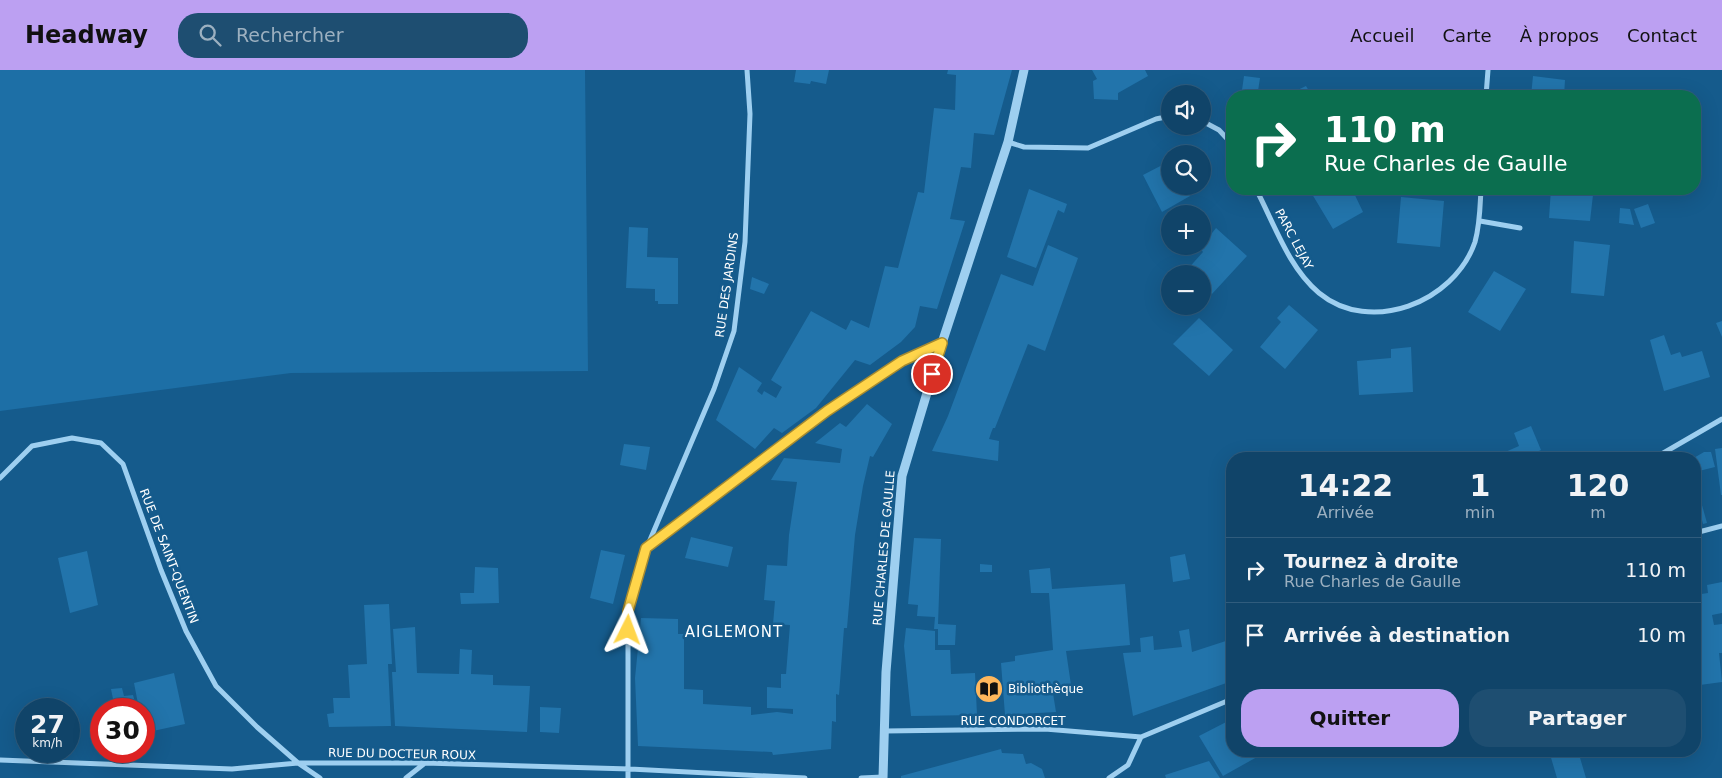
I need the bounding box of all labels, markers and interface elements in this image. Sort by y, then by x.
search box [178,13,528,58]
text: Headway [25,21,148,49]
icon: search [196,21,224,49]
text: Rechercher [236,24,344,46]
text: Accueil [1350,25,1415,46]
text: Carte [1443,25,1492,46]
text: À propos [1520,25,1599,46]
text: Contact [1627,25,1697,46]
map controls [1161,85,1211,315]
button: sound [1161,85,1211,135]
icon: right [1241,110,1306,175]
text: 110 m [1324,110,1446,150]
button: search [1161,145,1211,195]
text: Rue Charles de Gaulle [1324,151,1567,176]
button: + [1161,205,1211,255]
street label: PARC LEJAY [1272,206,1316,272]
street label: RUE DES JARDINS [713,232,741,338]
button: − [1161,265,1211,315]
pin [911,353,953,395]
icon: arrive [918,360,946,388]
text: 14:22 [1298,468,1393,503]
text: 1 [1469,468,1490,503]
text: 120 [1567,468,1629,503]
street label: RUE CHARLES DE GAULLE [870,470,898,626]
street label: RUE DE SAINT-QUENTIN [137,487,201,625]
text: Arrivée [1317,503,1374,522]
text: min [1465,503,1495,522]
text: m [1590,503,1606,522]
text: Tournez à droite [1284,550,1458,572]
icon: right [1241,556,1269,584]
text: 110 m [1625,559,1686,581]
text: Rue Charles de Gaulle [1284,572,1461,591]
position arrow [601,603,653,655]
icon: arrive [1241,621,1269,649]
district label: AIGLEMONT [685,623,783,641]
text: Arrivée à destination [1284,624,1510,646]
text: 10 m [1637,624,1686,646]
library icon: Bibliothèque [974,674,1004,704]
place label: Bibliothèque [1008,682,1084,696]
button: Quitter [1241,689,1459,747]
button: Partager [1469,689,1686,747]
speed limit sign: 30 [90,698,155,763]
text: 27 [30,710,65,739]
street label: RUE CONDORCET [960,714,1066,728]
text: km/h [32,736,63,750]
street label: RUE DU DOCTEUR ROUX [328,746,476,762]

